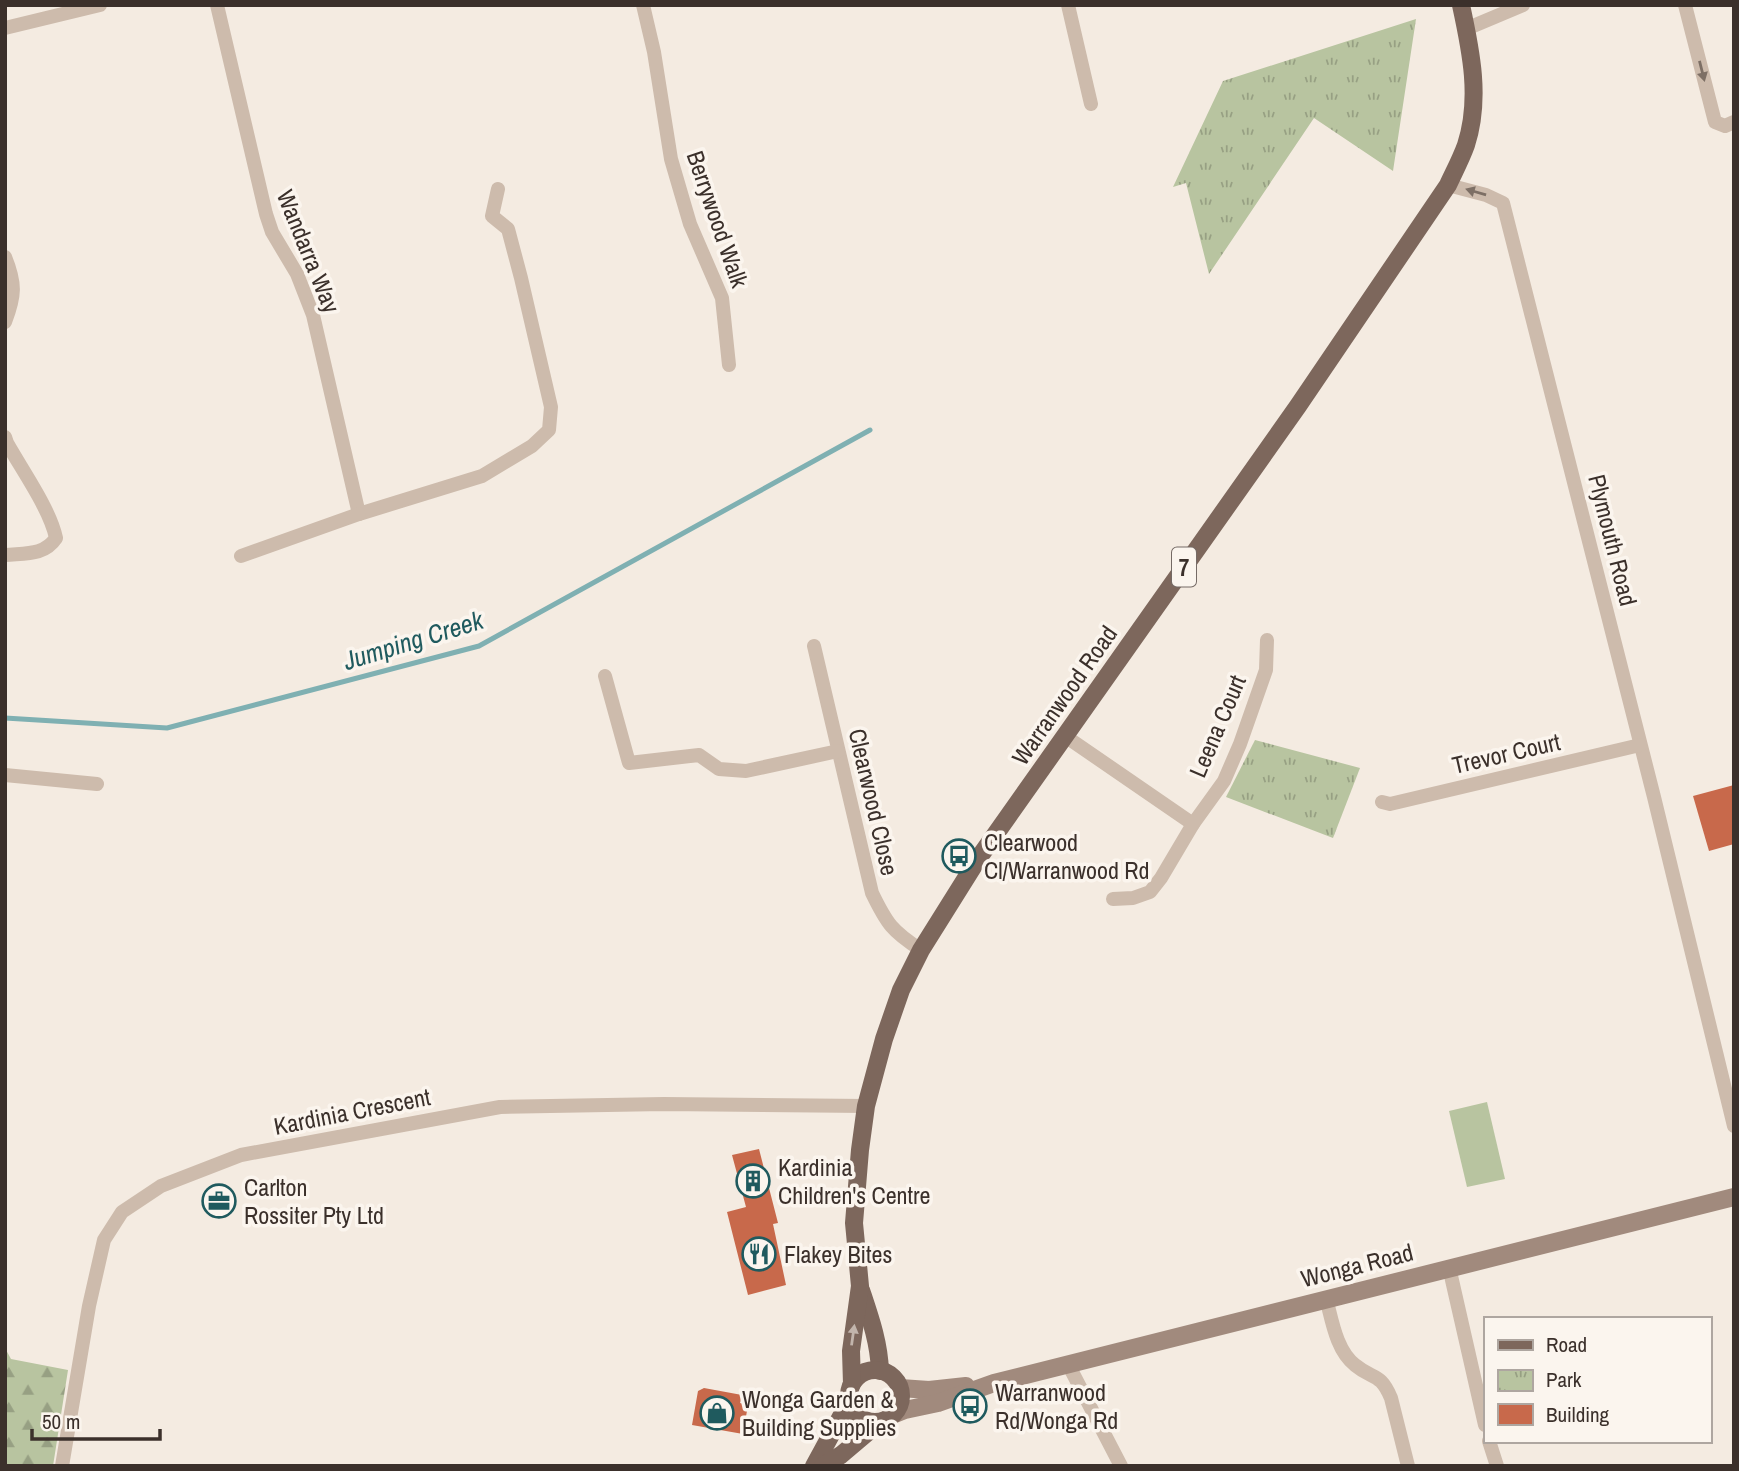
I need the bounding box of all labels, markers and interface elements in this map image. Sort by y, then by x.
one-way arrow [1697,60,1708,82]
street label: Berrywood Walk [680,146,756,292]
street label: Wandarra Way [270,185,348,317]
one-way arrow [1465,187,1486,197]
street label: Plymouth Road [1581,471,1645,609]
road number: 7 [1172,548,1196,586]
water label: Jumping Creek [338,602,489,678]
street label: Warranwood Road [1004,619,1124,771]
street label: Leena Court [1181,669,1253,782]
street label: Clearwood Close [842,725,906,879]
street label: Trevor Court [1449,725,1564,781]
place label: Clearwood Cl/Warranwood Rd [984,826,1150,886]
bus stop icon: Clearwood Cl/Warranwood Rd [940,837,978,875]
street label: Kardinia Crescent [271,1080,433,1142]
place label: Kardinia Children's Centre [778,1151,931,1211]
building icon: Kardinia Children's Centre [734,1162,772,1200]
place label: Carlton Rossiter Pty Ltd [244,1171,384,1231]
office icon: Carlton Rossiter Pty Ltd [200,1182,238,1220]
restaurant icon: Flakey Bites [740,1235,778,1273]
street label: Wonga Road [1298,1236,1416,1294]
place label: Flakey Bites [784,1238,892,1270]
legend [1484,1317,1711,1443]
one-way arrow [848,1324,859,1346]
text: Road [1546,1330,1587,1359]
text: Park [1546,1365,1582,1394]
place label: Warranwood Rd/Wonga Rd [995,1376,1118,1436]
place label: Wonga Garden & Building Supplies [742,1383,896,1443]
bus stop icon: Warranwood Rd/Wonga Rd [951,1387,989,1425]
shop icon: Wonga Garden & Building Supplies [698,1394,736,1432]
scale bar [32,1398,159,1442]
text: Building [1546,1400,1610,1429]
text: 50 m [42,1407,80,1436]

